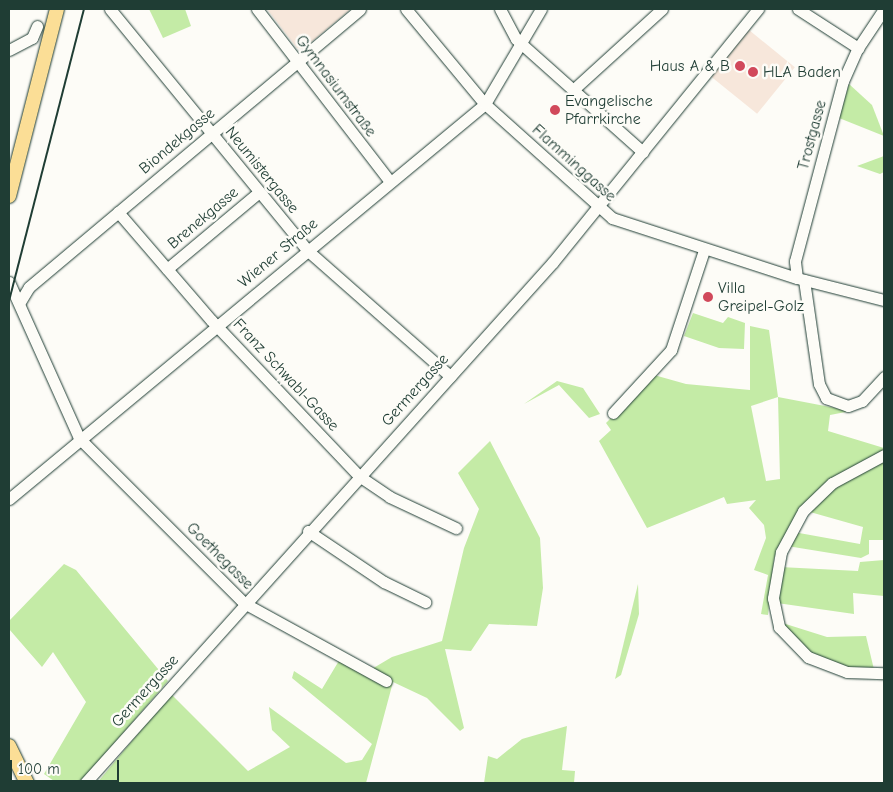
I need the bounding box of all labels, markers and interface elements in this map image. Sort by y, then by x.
street label: Gymnasiumstraße [291,31,381,141]
place label: Haus A & B [650,56,730,76]
marker: Haus A & B [734,60,746,72]
place label: HLA Baden [763,62,841,82]
marker: HLA Baden [747,66,759,78]
place label: Evangelische Pfarrkirche [565,91,653,129]
street label: Trostgasse [793,98,831,172]
street label: Biondekgasse [135,104,219,178]
marker: Evangelische Pfarrkirche [549,104,561,116]
street label: Flamminggasse [528,120,620,206]
street label: Neumistergasse [221,123,303,217]
street label: Brenekgasse [164,183,242,253]
street label: Wiener Straße [234,214,322,292]
place label: Villa Greipel-Golz [718,278,804,316]
marker: Villa Greipel-Golz [702,291,714,303]
street label: Franz Schwabl-Gasse [229,315,343,435]
street label: Germergasse [377,350,453,430]
street label: Goethegasse [182,518,258,594]
street label: Germergasse [107,651,183,731]
scale bar [12,750,121,782]
text: 100 m [18,760,60,778]

